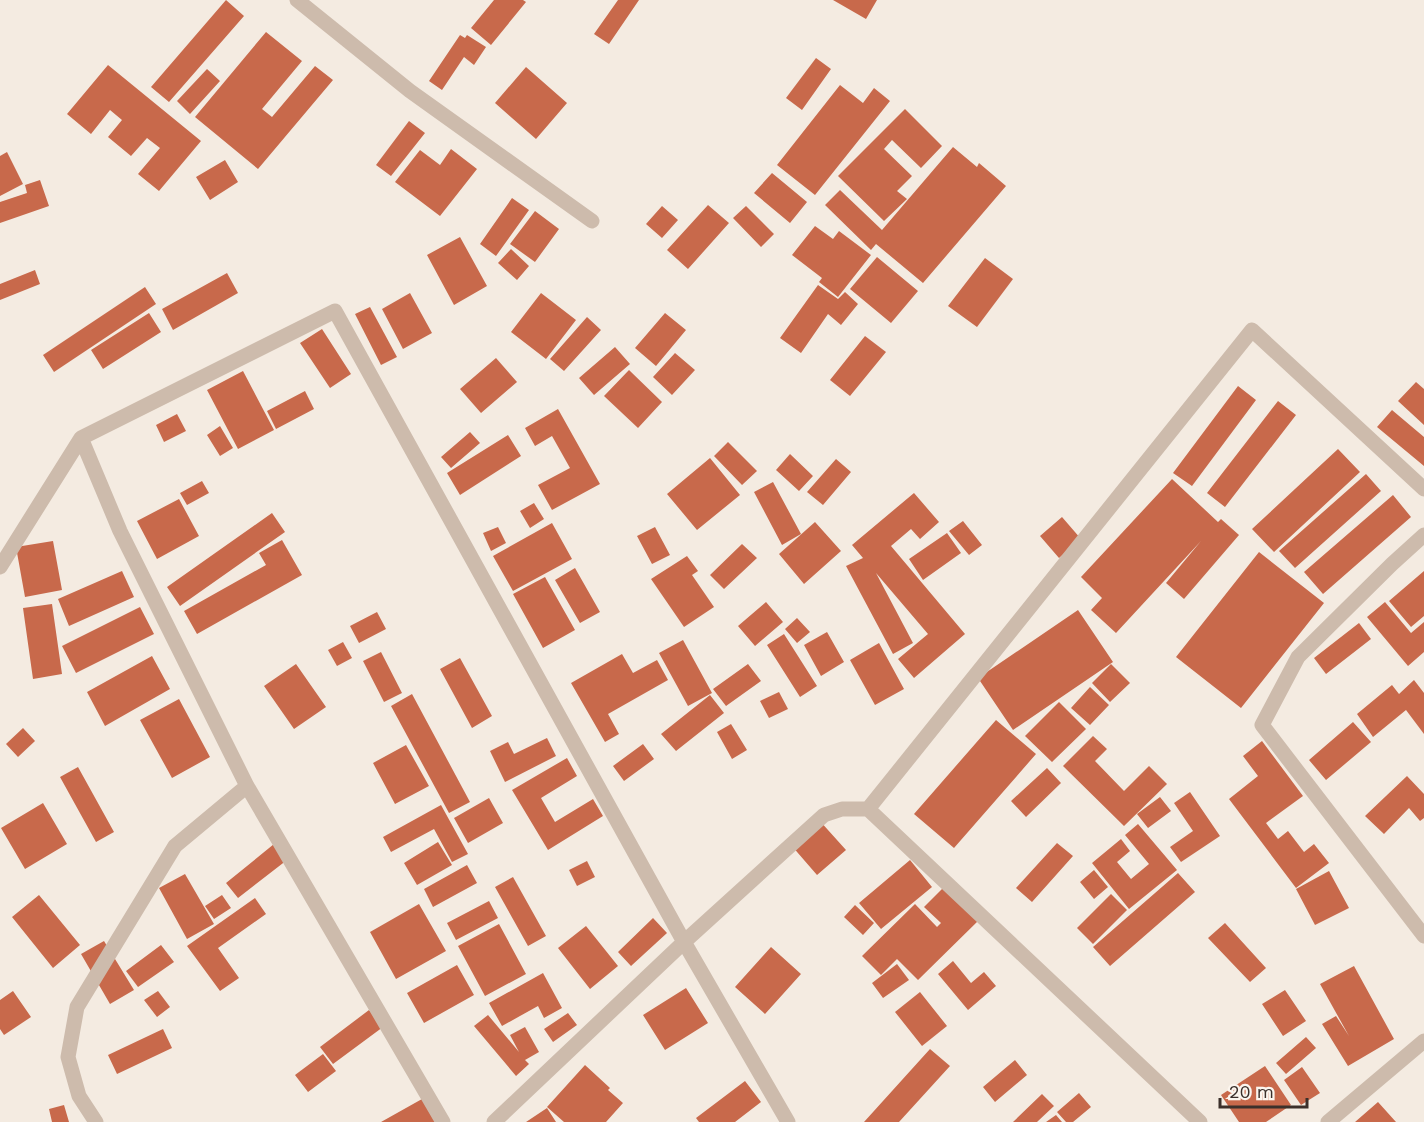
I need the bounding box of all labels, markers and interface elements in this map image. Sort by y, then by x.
scale bar [1220,1071,1307,1109]
text: 20 m [1229,1081,1274,1102]

